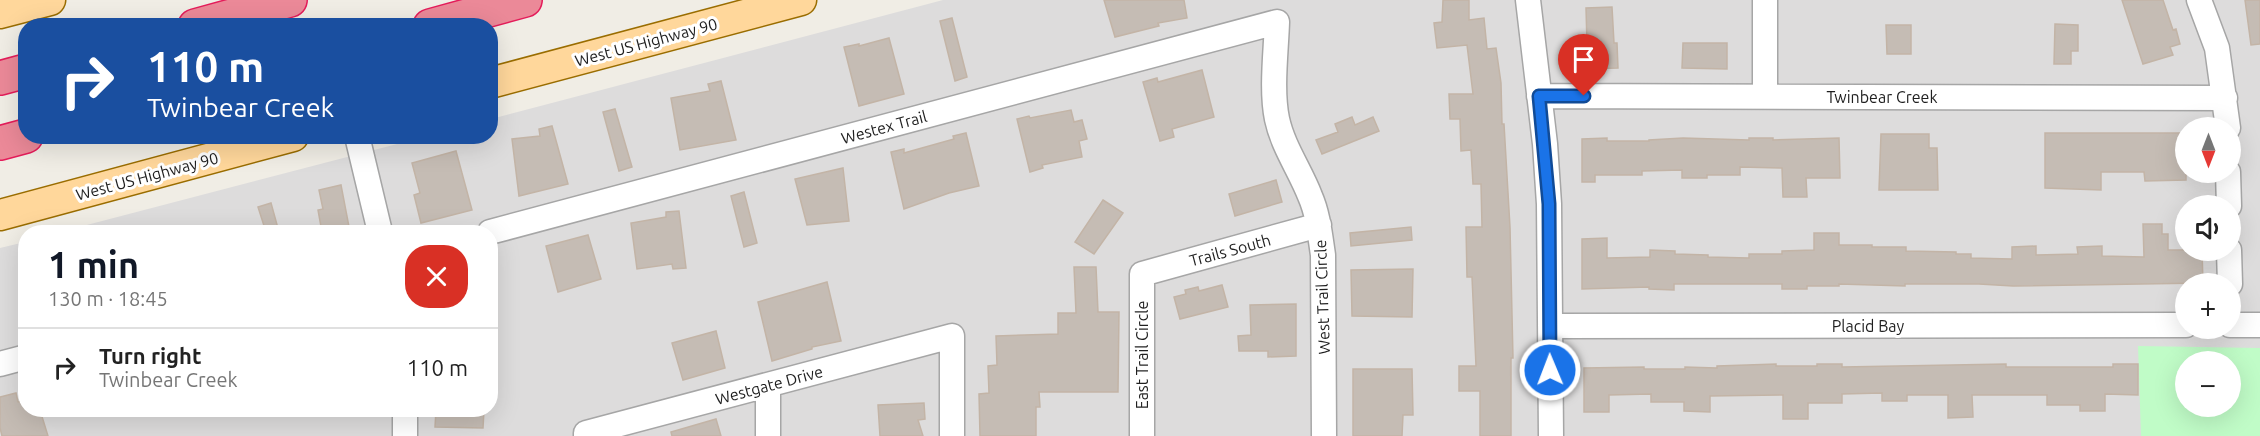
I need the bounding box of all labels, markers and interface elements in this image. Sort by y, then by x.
street label: West US Highway 90 [573,14,719,70]
pin [1558,34,1609,96]
icon: right [48,42,126,120]
text: 110 m [147,43,264,90]
icon: arrive [1567,43,1600,76]
street label: Twinbear Creek [1827,88,1937,106]
text: Twinbear Creek [147,92,334,122]
street label: Westex Trail [839,107,929,147]
north arrow [2175,117,2241,183]
map controls [2175,117,2241,417]
street label: West US Highway 90 [74,148,220,204]
button: sound [2175,195,2241,261]
street label: Trails South [1187,230,1273,270]
street label: West Trail Circle [1311,239,1333,355]
text: 1 min [48,244,139,285]
button: close [405,245,468,308]
button: + [2175,273,2241,339]
text: 130 m · 18:45 [48,287,168,310]
street label: East Trail Circle [1133,301,1151,409]
street label: Placid Bay [1832,317,1905,335]
position arrow [1518,338,1582,402]
text: Turn right [99,343,201,368]
icon: right [48,351,81,384]
button: − [2175,351,2241,417]
text: 110 m [407,355,468,380]
street label: Westgate Drive [713,362,825,408]
text: Twinbear Creek [99,368,238,391]

